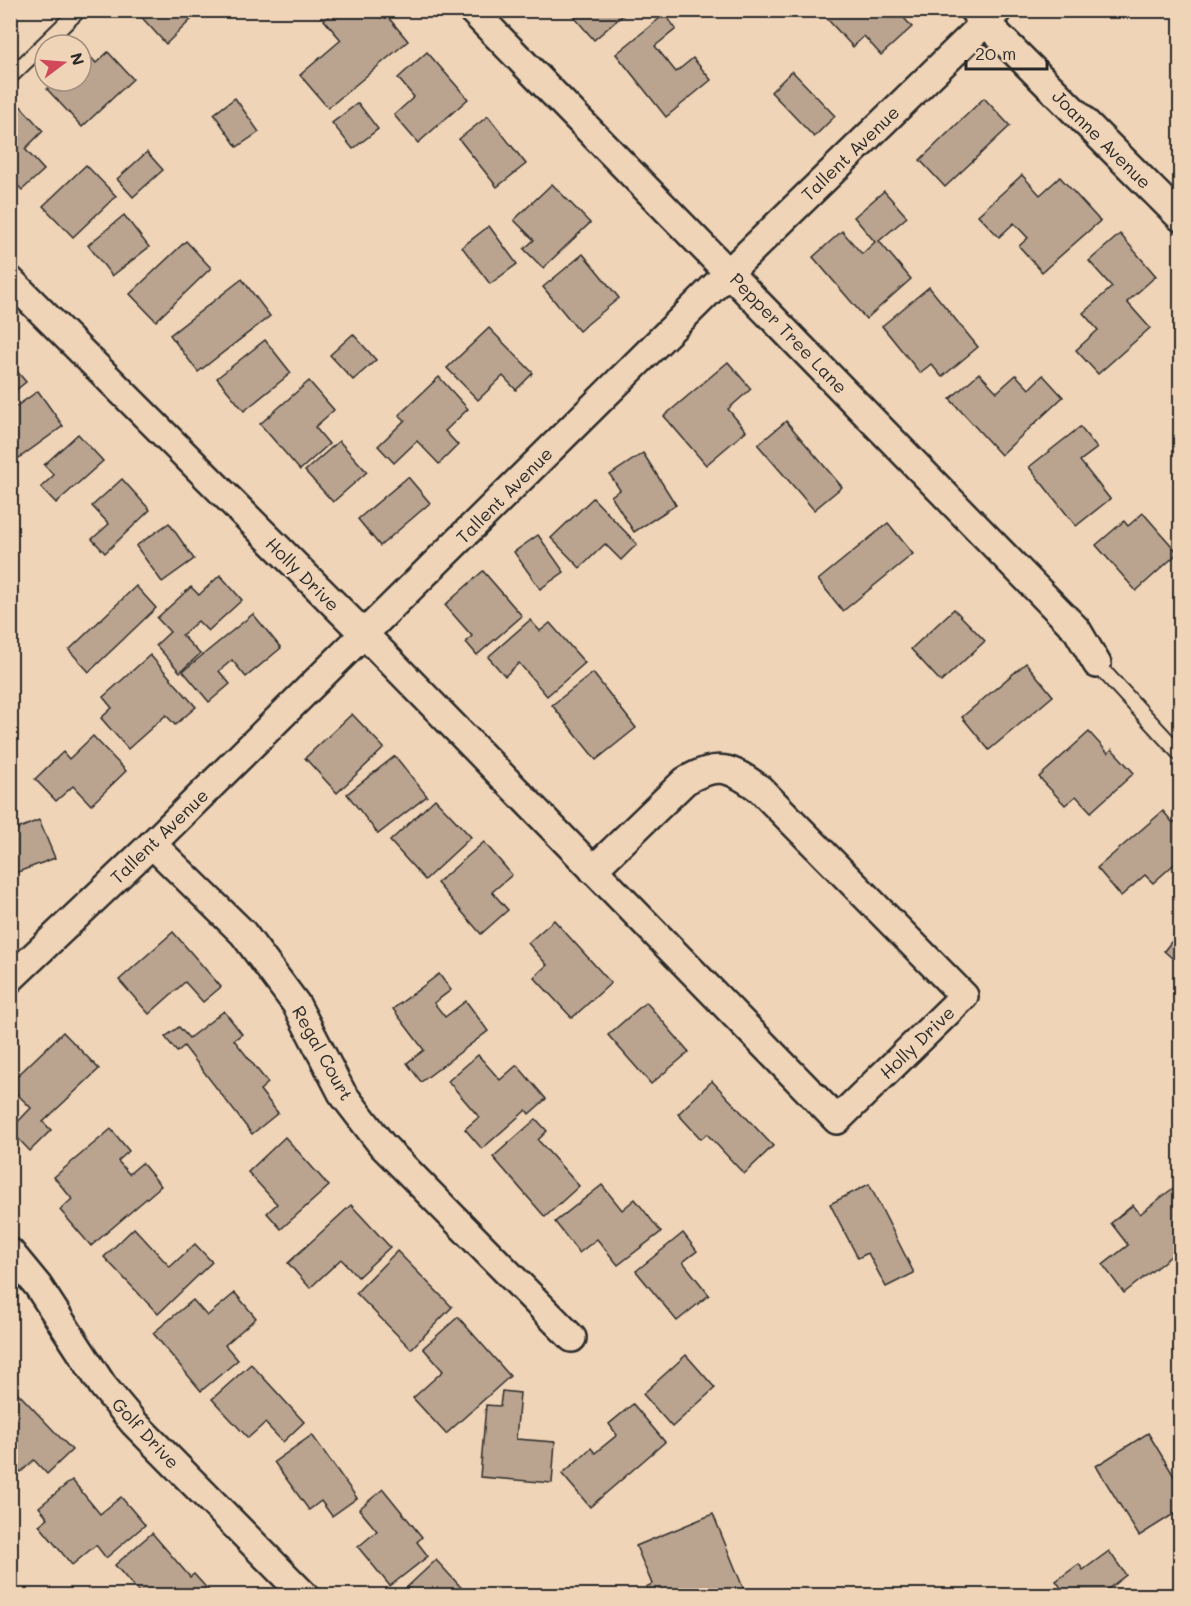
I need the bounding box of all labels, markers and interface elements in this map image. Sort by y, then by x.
north arrow [33,33,93,93]
scale bar [966,33,1047,71]
text: 20 m [975,41,1016,65]
text: N [66,50,90,67]
street label: Joanne Avenue [1047,84,1157,194]
street label: Tallent Avenue [796,100,904,206]
street label: Pepper Tree Lane [725,267,853,399]
street label: Tallent Avenue [450,441,558,549]
street label: Holly Drive [261,532,345,616]
street label: Tallent Avenue [105,783,213,889]
street label: Holly Drive [874,1000,960,1084]
street label: Regal Court [287,1001,359,1105]
street label: Golf Drive [107,1392,185,1474]

